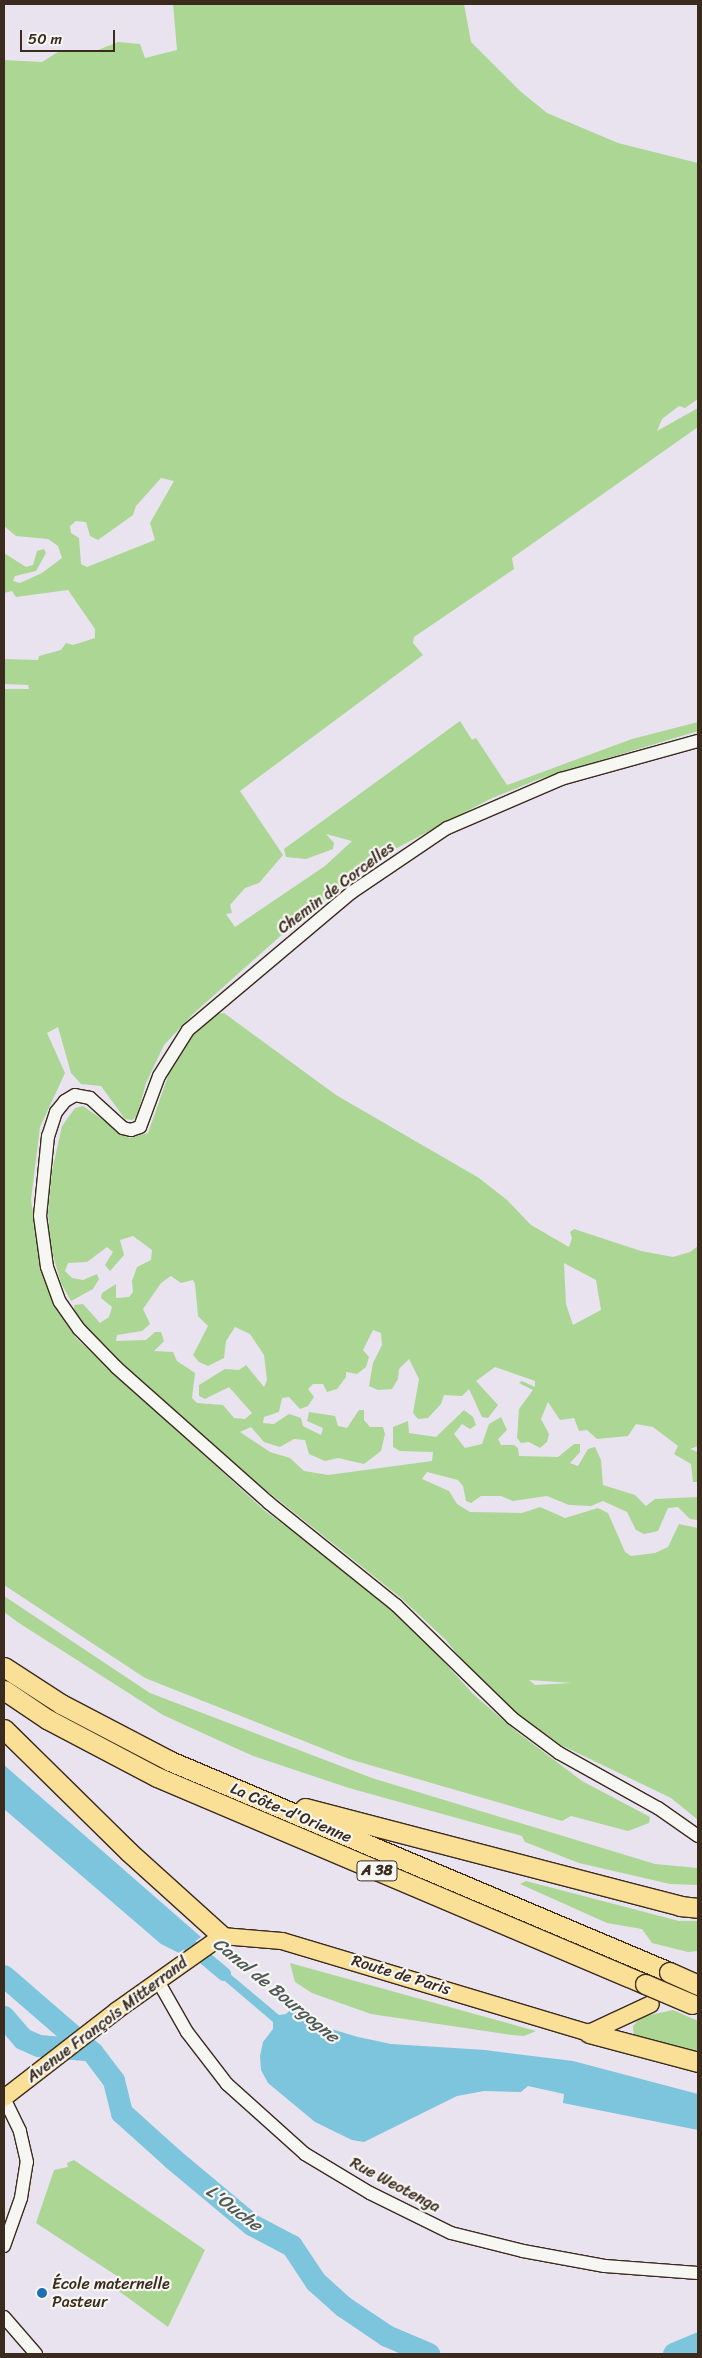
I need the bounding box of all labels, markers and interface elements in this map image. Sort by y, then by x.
scale bar [22,20,118,52]
text: 50 m [28,26,62,52]
street label: Chemin de Corcelles [274,838,398,938]
street label: La Côte-d'Orienne [228,1779,354,1847]
road number: A 38 [356,1858,398,1884]
water label: Canal de Bourgogne [209,1933,343,2047]
street label: Route de Paris [349,1951,453,1999]
street label: Avenue François Mitterrand [23,1953,191,2087]
street label: Rue Weotenga [347,2153,443,2217]
water label: L'Ouche [202,2180,266,2236]
place label: École maternelle Pasteur [52,2274,170,2312]
marker: École maternelle Pasteur [36,2287,48,2299]

